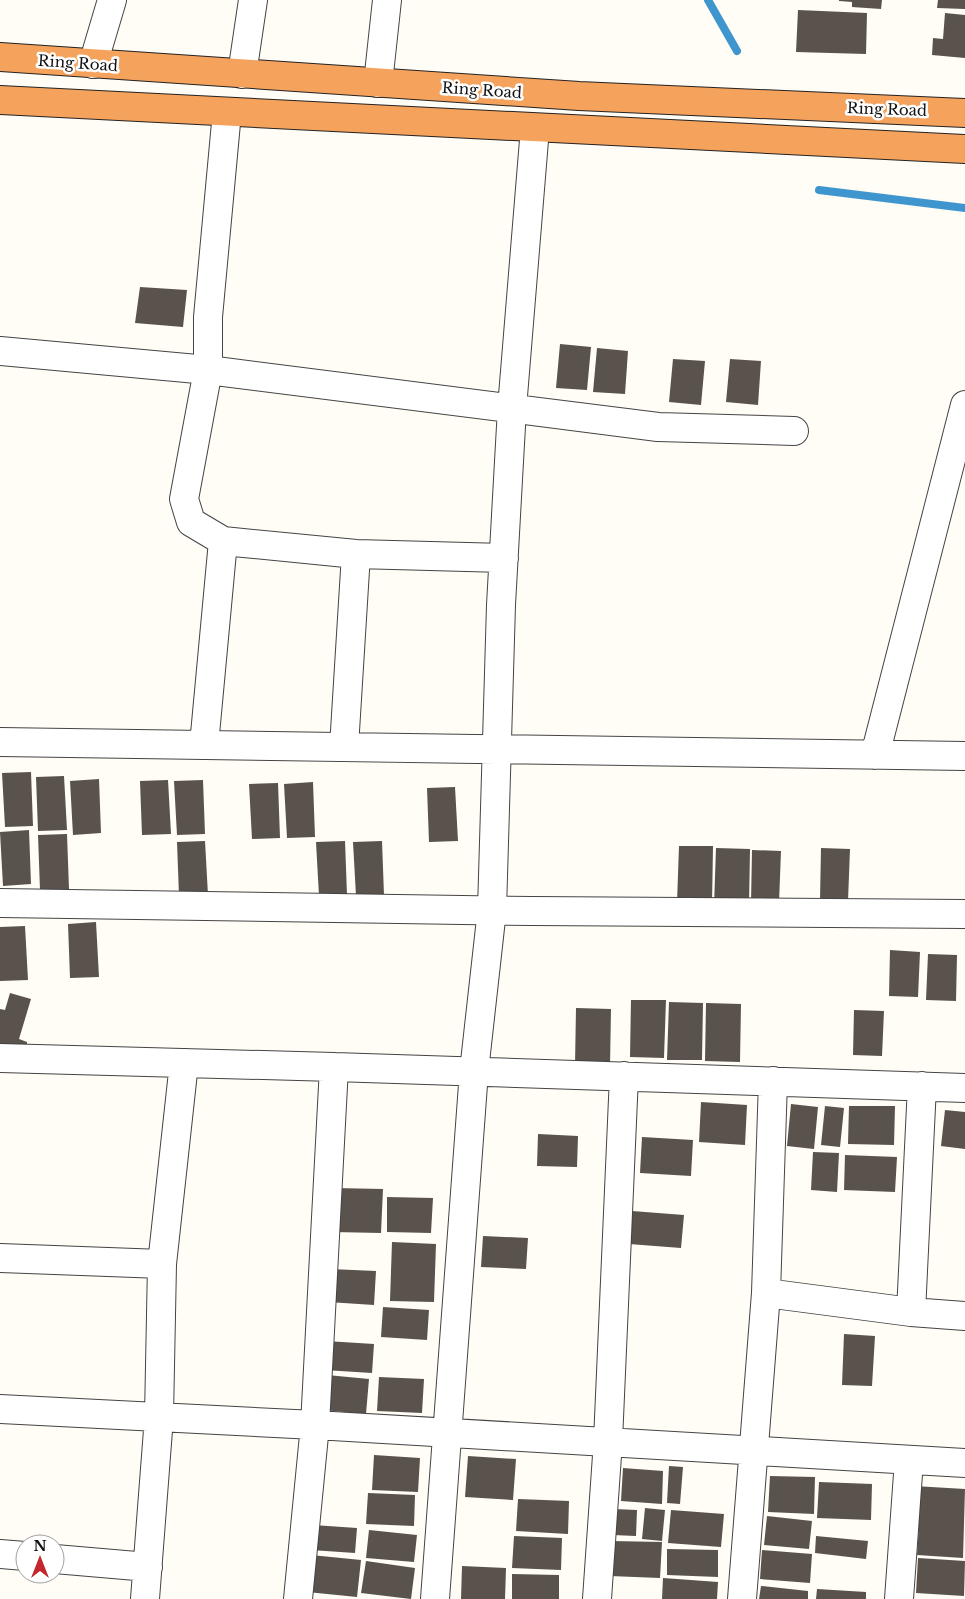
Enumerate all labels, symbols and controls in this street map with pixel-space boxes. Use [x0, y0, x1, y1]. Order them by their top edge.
street label: Ring Road [37, 51, 119, 75]
street label: Ring Road [441, 78, 523, 102]
street label: Ring Road [847, 98, 927, 120]
north arrow [15, 1534, 65, 1584]
text: N [33, 1537, 47, 1555]

